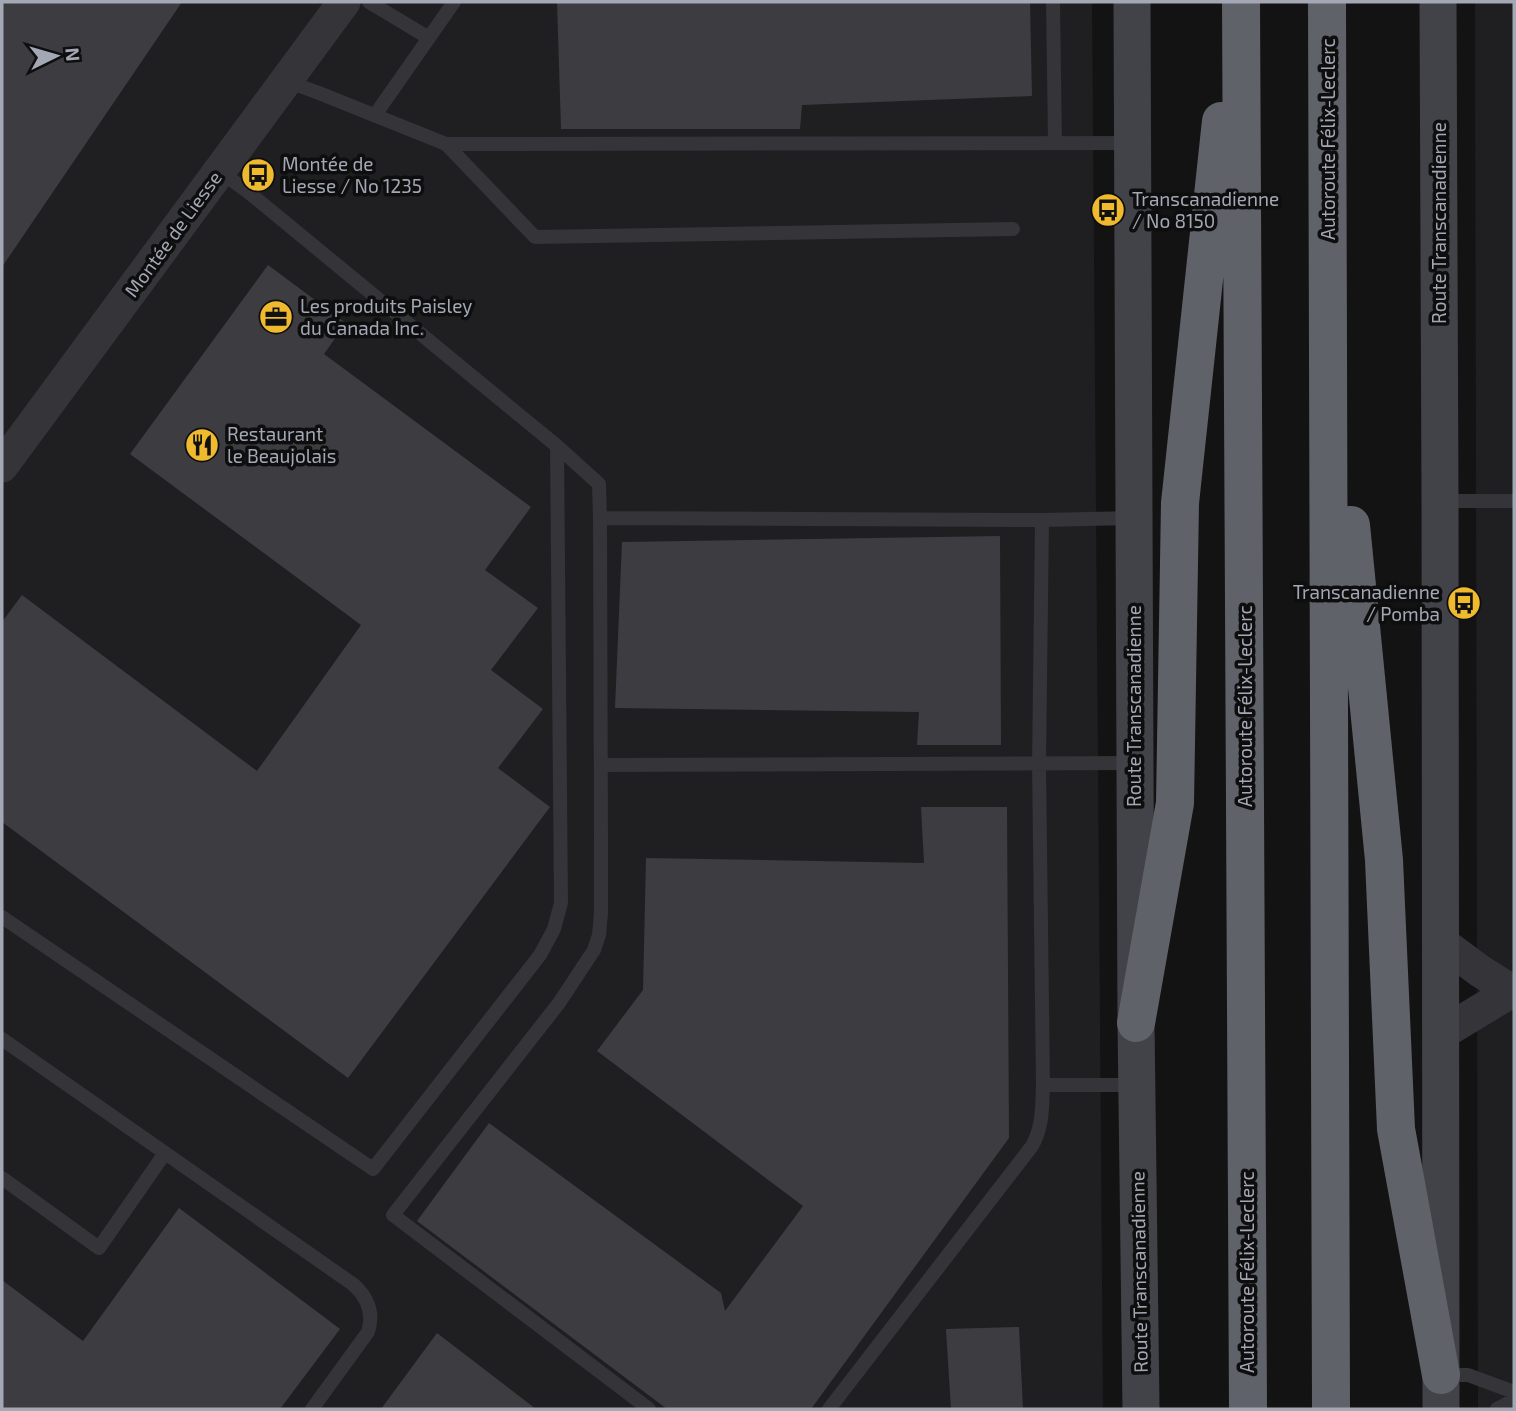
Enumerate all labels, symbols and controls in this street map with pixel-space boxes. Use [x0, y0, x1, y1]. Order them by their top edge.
north arrow [21, 21, 91, 91]
street label: Autoroute Félix-Leclerc [1316, 38, 1339, 240]
text: N [61, 47, 85, 62]
street label: Route Transcanadienne [1427, 122, 1450, 324]
place label: Montée de Liesse / No 1235 [282, 152, 422, 197]
bus stop icon: Montée de Liesse / No 1235 [239, 156, 277, 194]
street label: Montée de Liesse [119, 166, 226, 301]
place label: Transcanadienne / No 8150 [1132, 187, 1279, 232]
bus stop icon: Transcanadienne / No 8150 [1089, 191, 1127, 229]
place label: Les produits Paisley du Canada Inc. [300, 294, 472, 339]
office icon: Les produits Paisley du Canada Inc. [257, 298, 295, 336]
place label: Restaurant le Beaujolais [227, 422, 336, 467]
restaurant icon: Restaurant le Beaujolais [183, 426, 221, 464]
place label: Transcanadienne / Pomba [1293, 580, 1440, 625]
bus stop icon: Transcanadienne / Pomba [1445, 584, 1483, 622]
street label: Route Transcanadienne [1122, 605, 1145, 807]
street label: Autoroute Félix-Leclerc [1233, 605, 1256, 807]
street label: Route Transcanadienne [1125, 1171, 1152, 1373]
street label: Autoroute Félix-Leclerc [1235, 1171, 1258, 1373]

